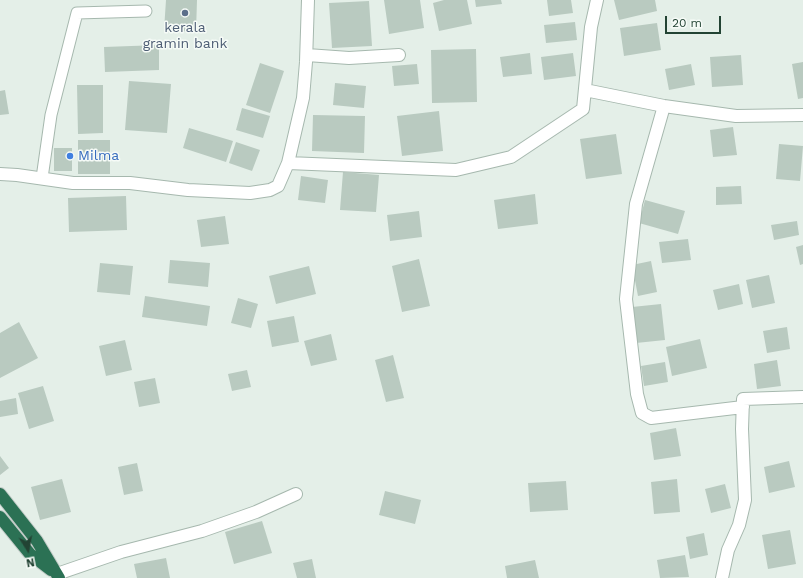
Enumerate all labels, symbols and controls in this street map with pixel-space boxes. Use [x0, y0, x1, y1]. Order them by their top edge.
marker: kerala gramin bank [180, 8, 190, 18]
scale bar [667, 8, 723, 34]
text: 20 m [672, 16, 702, 30]
place label: kerala gramin bank [143, 20, 227, 52]
place label: Milma [78, 148, 119, 164]
marker: Milma [65, 151, 75, 161]
north arrow [8, 530, 48, 570]
text: N [25, 555, 36, 569]

